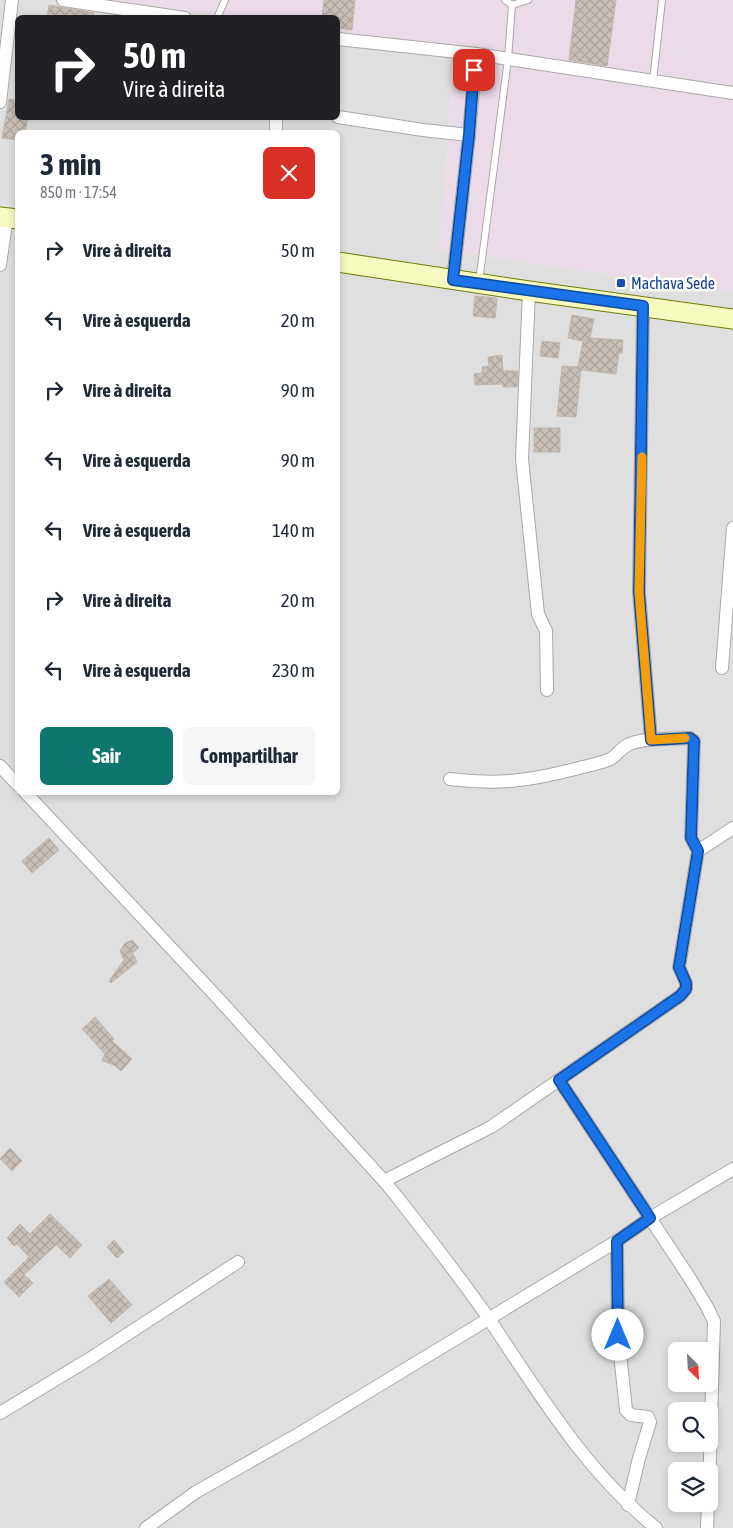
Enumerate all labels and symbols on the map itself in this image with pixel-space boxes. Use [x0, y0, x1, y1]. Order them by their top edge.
pin [453, 49, 495, 91]
place label: Machava Sede [631, 274, 715, 292]
marker: Machava Sede [615, 277, 627, 289]
position arrow [591, 1308, 643, 1360]
north arrow [668, 1342, 718, 1392]

